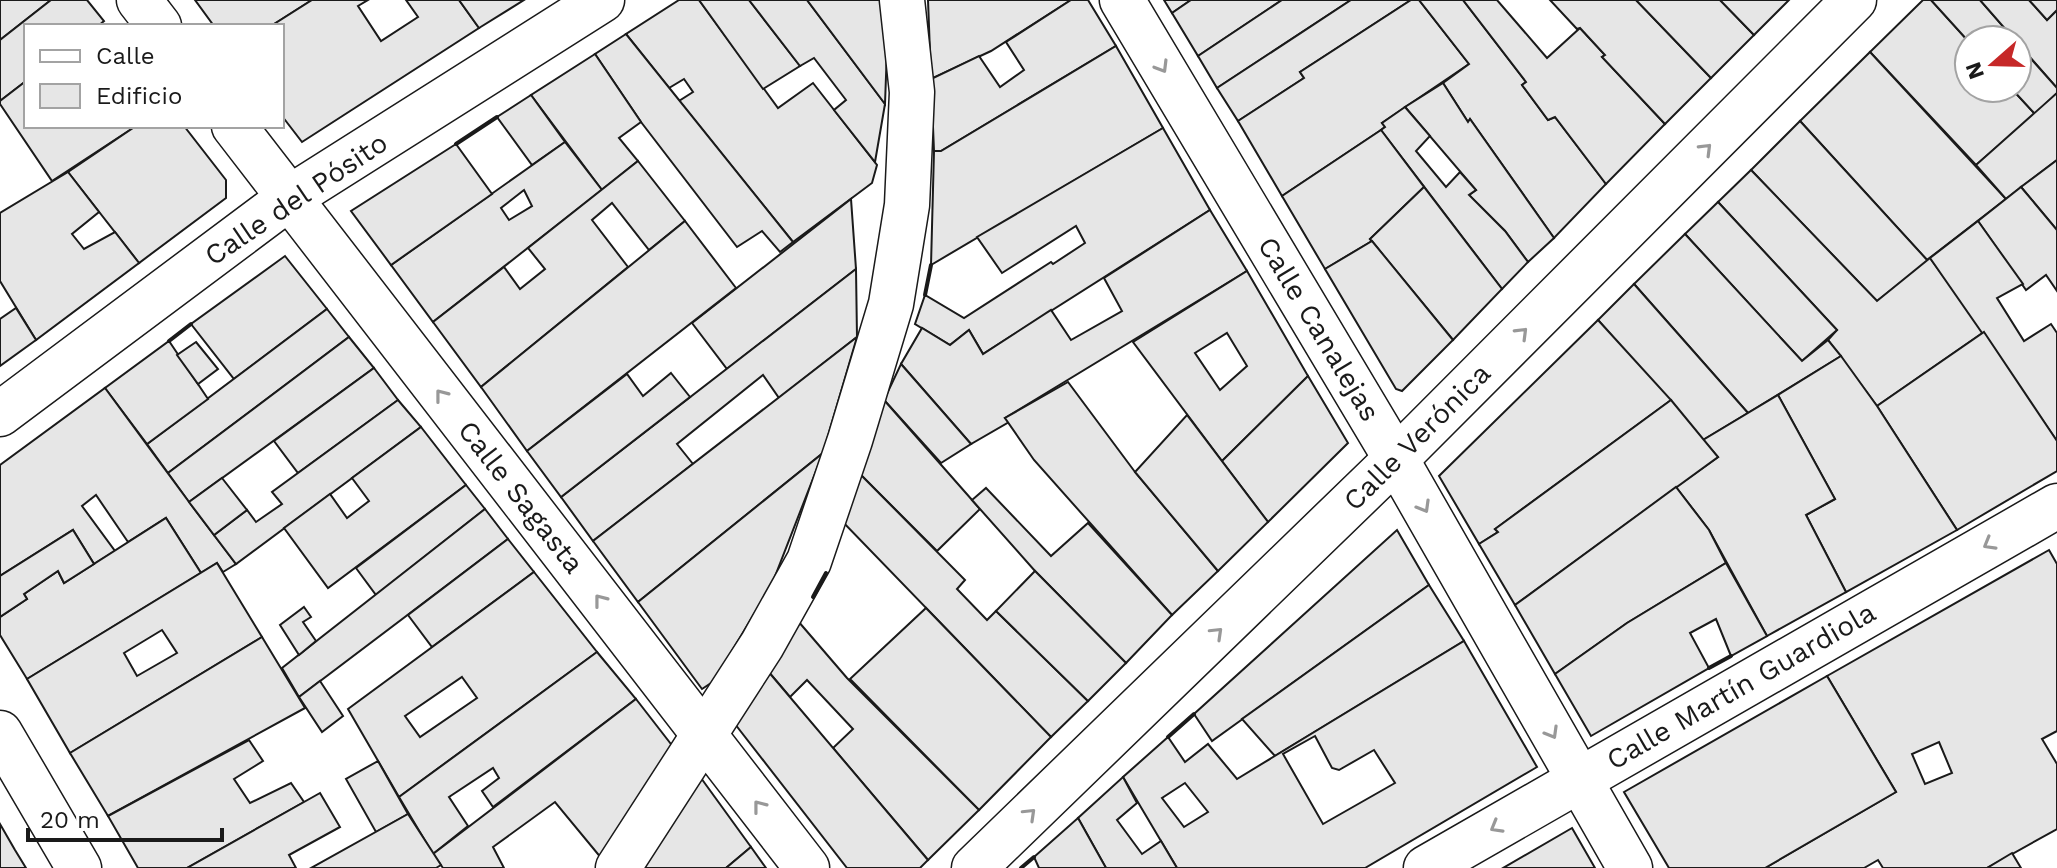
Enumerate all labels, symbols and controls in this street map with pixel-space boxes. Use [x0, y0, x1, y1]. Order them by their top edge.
legend [24, 24, 284, 128]
north arrow [1953, 24, 2033, 104]
text: Calle [96, 42, 155, 70]
one-way arrow [1152, 58, 1168, 73]
text: N [1960, 59, 1989, 83]
text: Edificio [96, 82, 182, 110]
street label: Calle del Pósito [198, 126, 394, 272]
one-way arrow [1697, 144, 1711, 158]
street label: Calle Canalejas [1251, 231, 1387, 427]
one-way arrow [1513, 328, 1527, 342]
street label: Calle Verónica [1337, 357, 1497, 517]
one-way arrow [437, 389, 451, 404]
street label: Calle Sagasta [451, 414, 591, 580]
one-way arrow [1414, 498, 1430, 513]
one-way arrow [1983, 534, 1998, 550]
one-way arrow [596, 594, 610, 609]
street label: Calle Martín Guardiola [1601, 595, 1881, 776]
one-way arrow [1208, 627, 1222, 642]
one-way arrow [1542, 724, 1558, 739]
scale bar [28, 792, 222, 842]
one-way arrow [755, 800, 769, 815]
text: 20 m [40, 806, 100, 834]
one-way arrow [1021, 808, 1035, 823]
one-way arrow [1491, 817, 1505, 833]

